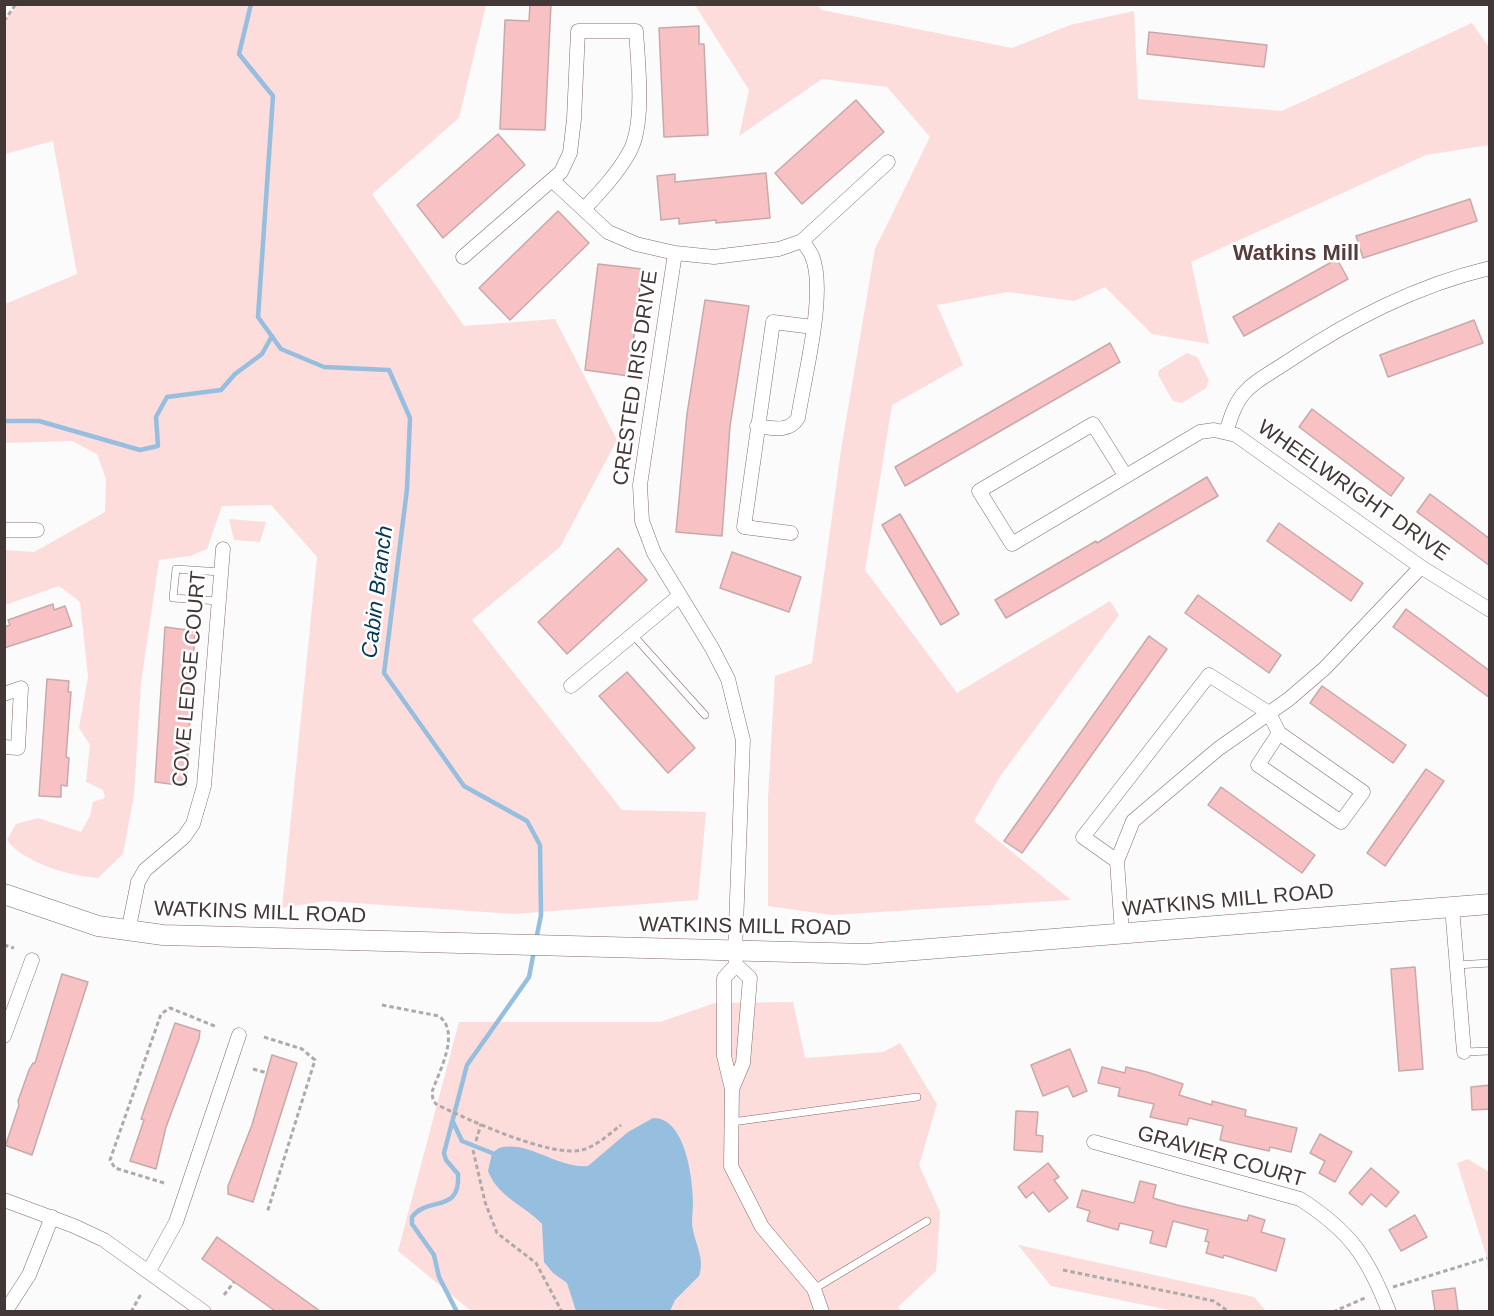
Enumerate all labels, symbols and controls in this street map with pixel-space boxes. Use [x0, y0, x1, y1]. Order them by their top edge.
district label: Watkins Mill [1233, 241, 1359, 267]
street label: CRESTED IRIS DRIVE [608, 269, 664, 487]
street label: WHEELWRIGHT DRIVE [1252, 415, 1454, 567]
water label: Cabin Branch [357, 524, 399, 660]
street label: COVE LEDGE COURT [168, 570, 212, 788]
street label: WATKINS MILL ROAD [1121, 879, 1335, 923]
street label: WATKINS MILL ROAD [153, 897, 367, 929]
street label: WATKINS MILL ROAD [639, 913, 851, 941]
street label: GRAVIER COURT [1134, 1121, 1308, 1193]

